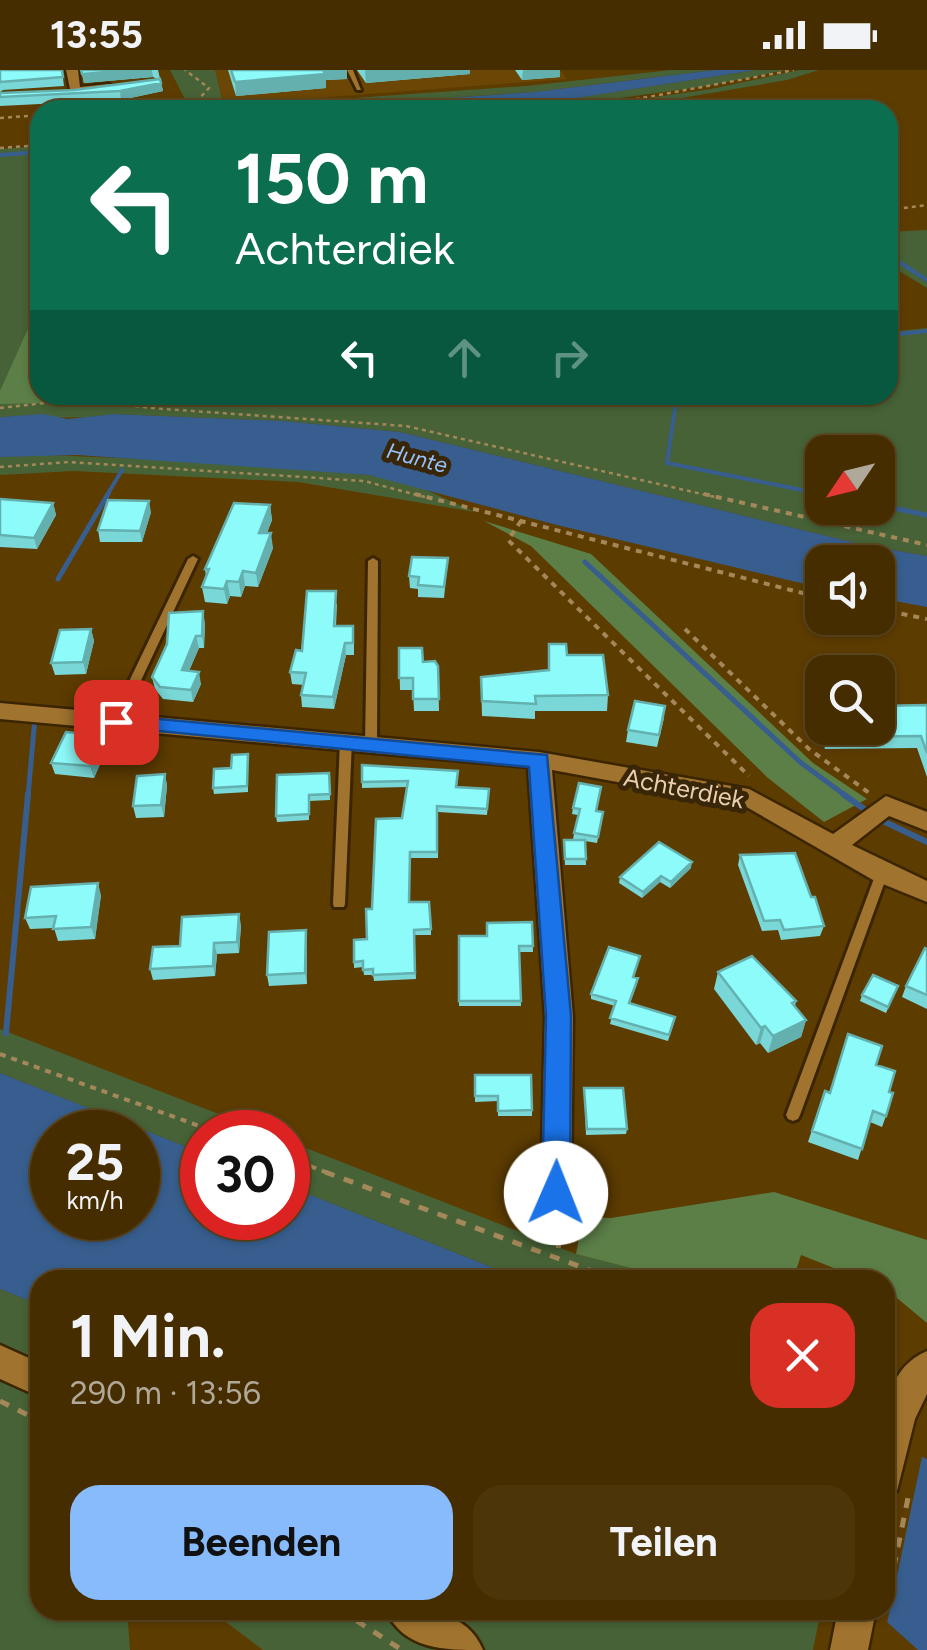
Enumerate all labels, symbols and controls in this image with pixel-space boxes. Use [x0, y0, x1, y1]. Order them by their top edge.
text: 13:55 [50, 12, 143, 58]
text: 150 m [235, 136, 428, 221]
icon: left [70, 140, 200, 270]
text: Achterdiek [235, 221, 455, 275]
icon: left [332, 330, 387, 385]
icon: ahead [437, 330, 492, 385]
icon: right [542, 330, 597, 385]
north arrow [805, 435, 895, 525]
map controls [805, 435, 895, 745]
water label: Hunte [384, 437, 450, 479]
button: sound [805, 545, 895, 635]
button: search [805, 655, 895, 745]
pin [74, 680, 159, 765]
icon: arrive [89, 695, 144, 750]
street label: Achterdiek [621, 762, 748, 815]
speed limit sign: 30 [180, 1110, 310, 1240]
text: 25 [66, 1132, 124, 1193]
position arrow [504, 1141, 608, 1245]
text: km/h [66, 1185, 124, 1215]
text: 1 Min. [70, 1300, 226, 1372]
button: close [750, 1303, 855, 1408]
text: 290 m · 13:56 [70, 1374, 261, 1412]
button: Beenden [70, 1485, 453, 1600]
button: Teilen [473, 1485, 855, 1600]

